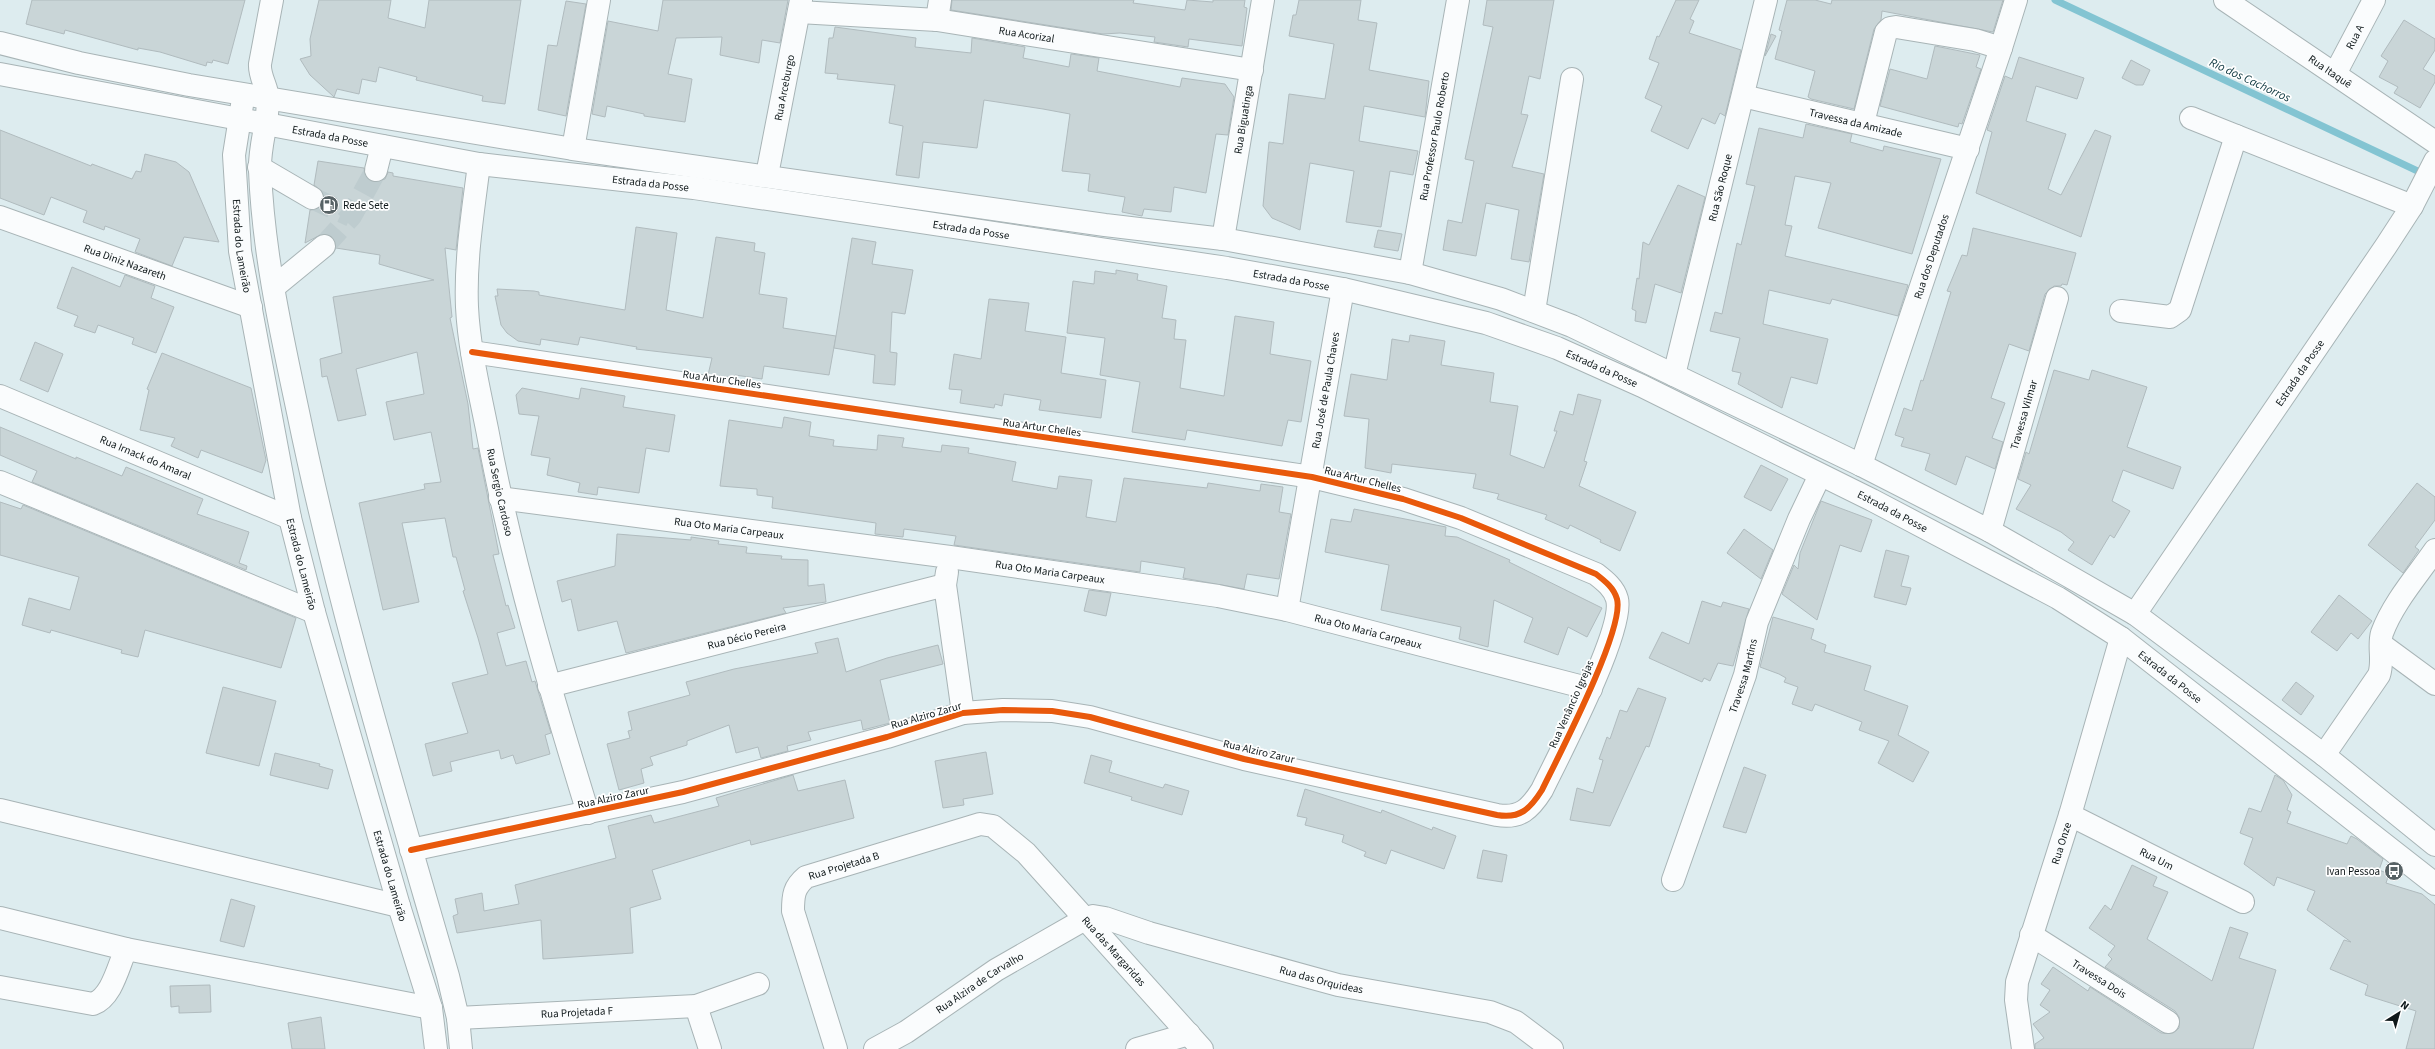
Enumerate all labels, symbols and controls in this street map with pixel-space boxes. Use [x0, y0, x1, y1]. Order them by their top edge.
street label: Rua A [2342, 22, 2368, 52]
street label: Rua Acorizal [998, 23, 1056, 47]
street label: Rua Itaquê [2305, 51, 2355, 92]
street label: Rua Arceburgo [771, 53, 798, 122]
water label: Rio dos Cachorros [2206, 54, 2293, 107]
street label: Rua Professor Paulo Roberto [1416, 70, 1453, 202]
street label: Rua Biguatinga [1230, 84, 1257, 155]
street label: Travessa da Amizade [1808, 105, 1904, 141]
street label: Estrada da Posse [291, 122, 370, 151]
street label: Rua São Roque [1705, 152, 1736, 223]
street label: Estrada da Posse [611, 172, 690, 195]
fuel station icon: Rede Sete [318, 194, 340, 216]
place label: Rede Sete [343, 198, 389, 213]
street label: Estrada do Lameirão [229, 199, 255, 294]
street label: Rua dos Deputados [1910, 212, 1953, 301]
street label: Estrada da Posse [932, 217, 1011, 243]
street label: Rua Diniz Nazareth [82, 241, 168, 284]
street label: Estrada da Posse [1252, 266, 1331, 294]
street label: Rua José de Paula Chaves [1308, 331, 1343, 450]
street label: Estrada da Posse [2272, 336, 2328, 409]
street label: Estrada da Posse [1563, 346, 1641, 391]
street label: Rua Artur Chelles [682, 367, 762, 392]
street label: Travessa Vilmar [2007, 378, 2041, 451]
street label: Rua Artur Chelles [1002, 415, 1082, 440]
street label: Rua Irnack do Amaral [97, 432, 194, 484]
street label: Rua Sergio Cardoso [483, 447, 517, 538]
street label: Rua Artur Chelles [1323, 463, 1403, 496]
street label: Estrada da Posse [1855, 487, 1931, 536]
street label: Rua Oto Maria Carpeaux [673, 514, 785, 543]
street label: Estrada do Lameirão [282, 517, 320, 612]
street label: Rua Oto Maria Carpeaux [994, 557, 1106, 587]
street label: Rua Oto Maria Carpeaux [1313, 610, 1424, 653]
street label: Rua Décio Pereira [706, 619, 788, 653]
street label: Travessa Martins [1725, 637, 1761, 715]
street label: Estrada da Posse [2135, 647, 2205, 707]
street label: Rua Venâncio Igrejas [1545, 657, 1598, 751]
street label: Rua Alziro Zarur [889, 698, 963, 733]
street label: Rua Alziro Zarur [1222, 736, 1296, 767]
street label: Rua Alziro Zarur [576, 783, 651, 812]
street label: Rua Onze [2048, 820, 2075, 866]
street label: Estrada do Lameirão [369, 828, 410, 923]
street label: Rua Um [2137, 844, 2176, 874]
street label: Rua Projetada B [807, 848, 882, 884]
bus stop icon: Ivan Pessoa [2383, 860, 2405, 882]
place label: Ivan Pessoa [2326, 864, 2380, 879]
street label: Rua das Margaridas [1078, 913, 1149, 990]
street label: Rua Alzira de Carvalho [933, 949, 1027, 1017]
street label: Travessa Dois [2069, 956, 2130, 1002]
street label: Rua das Orquideas [1278, 962, 1365, 997]
north arrow [2379, 993, 2419, 1033]
text: N [2397, 997, 2412, 1014]
street label: Rua Projetada F [540, 1003, 614, 1022]

